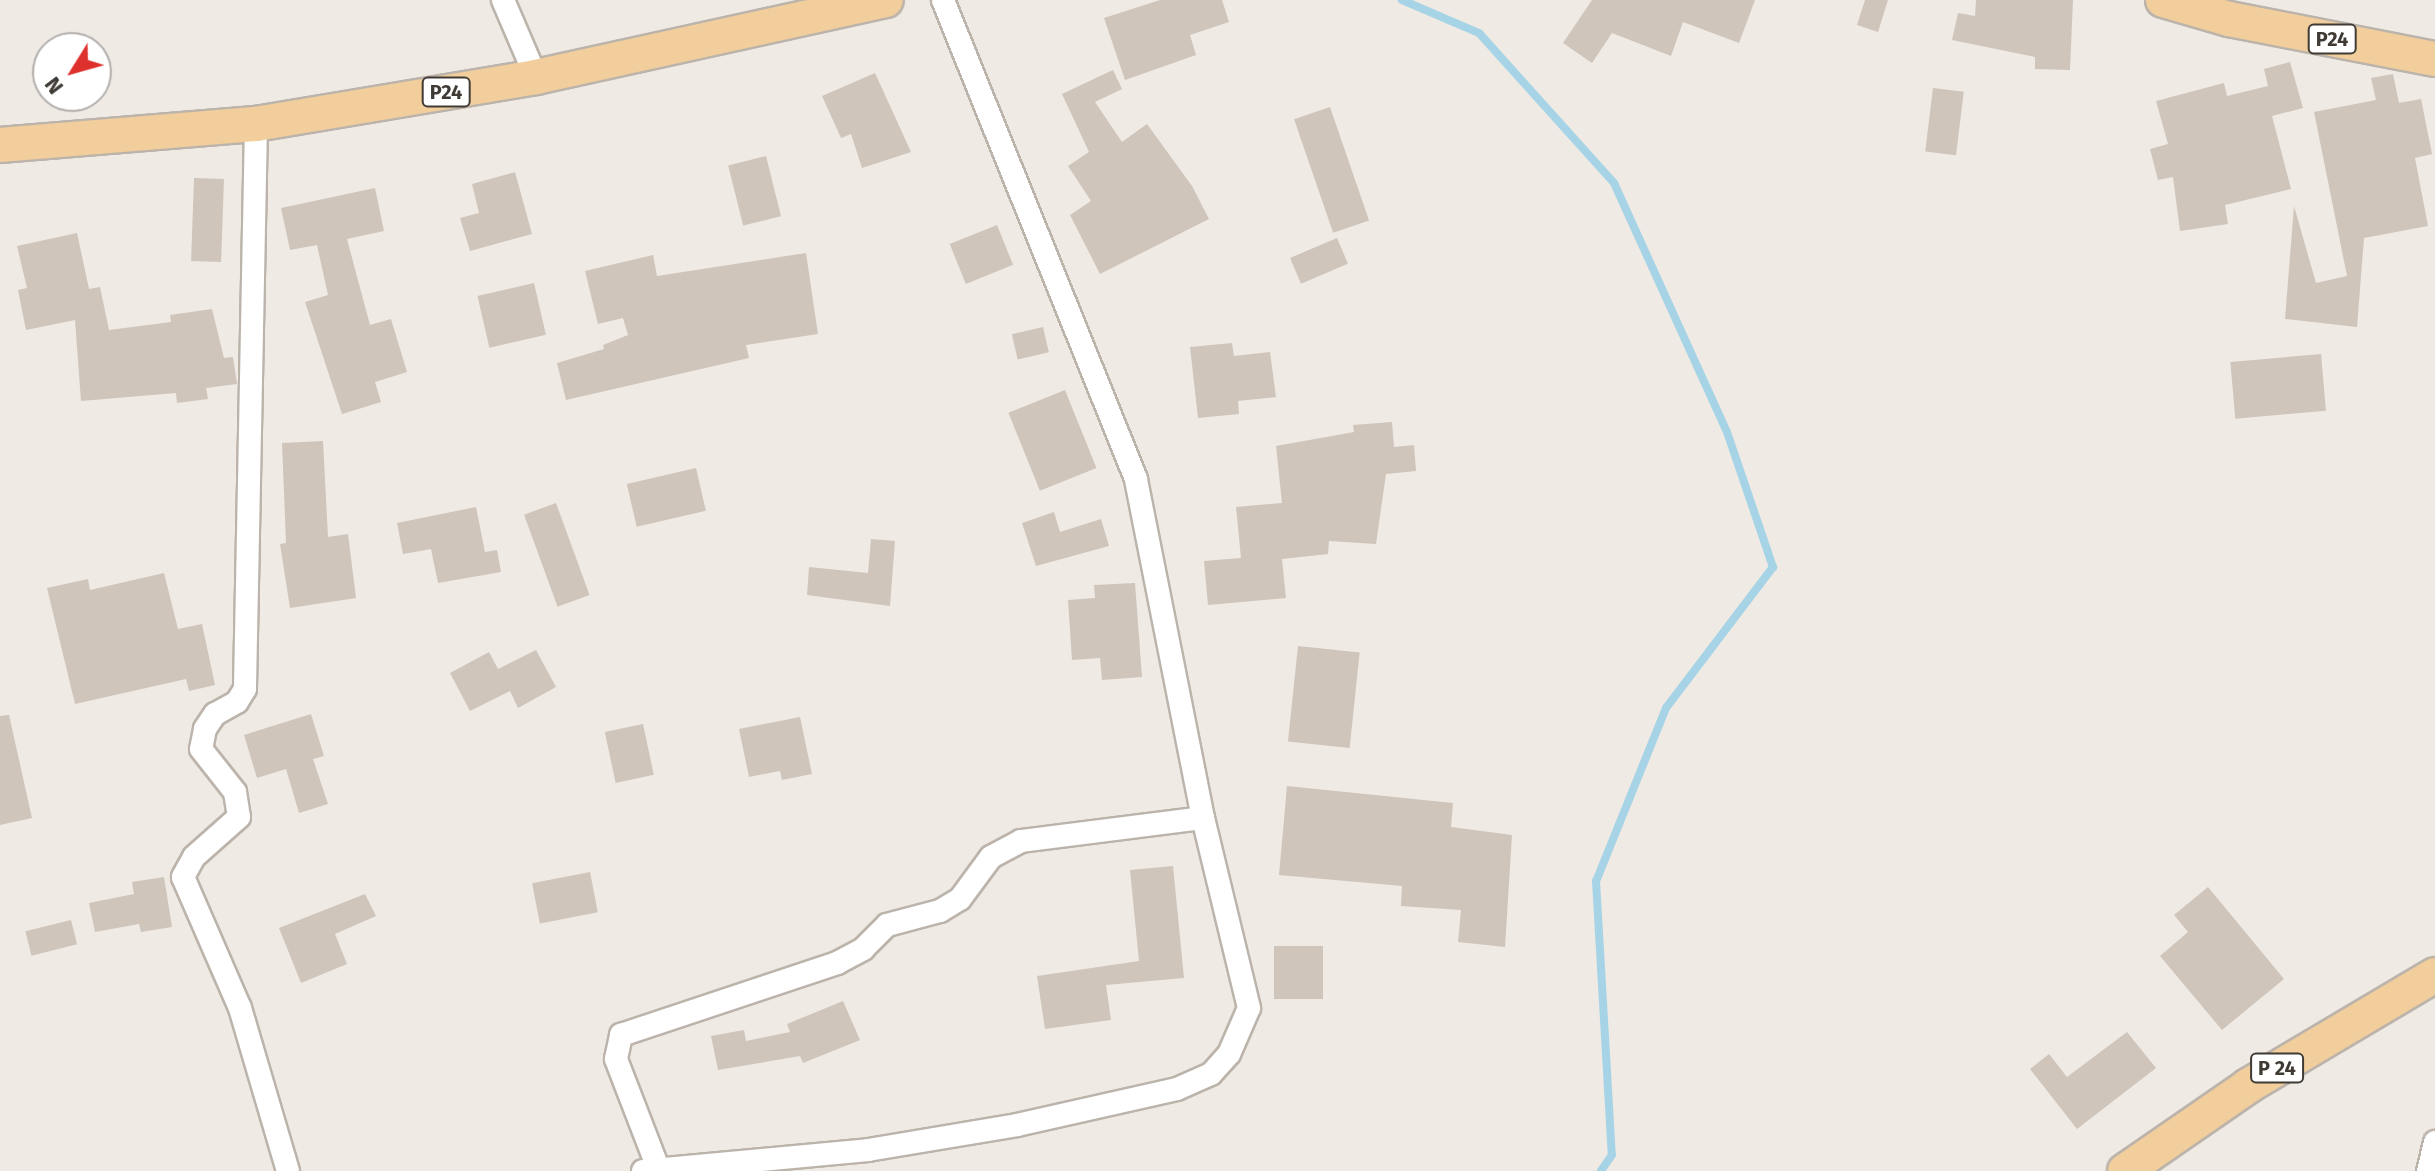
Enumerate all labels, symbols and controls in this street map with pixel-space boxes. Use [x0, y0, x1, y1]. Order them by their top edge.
road number: P24 [2306, 23, 2358, 55]
north arrow [32, 32, 112, 112]
text: N [39, 72, 69, 99]
road number: P24 [420, 76, 472, 108]
road number: P 24 [2249, 1052, 2305, 1084]

